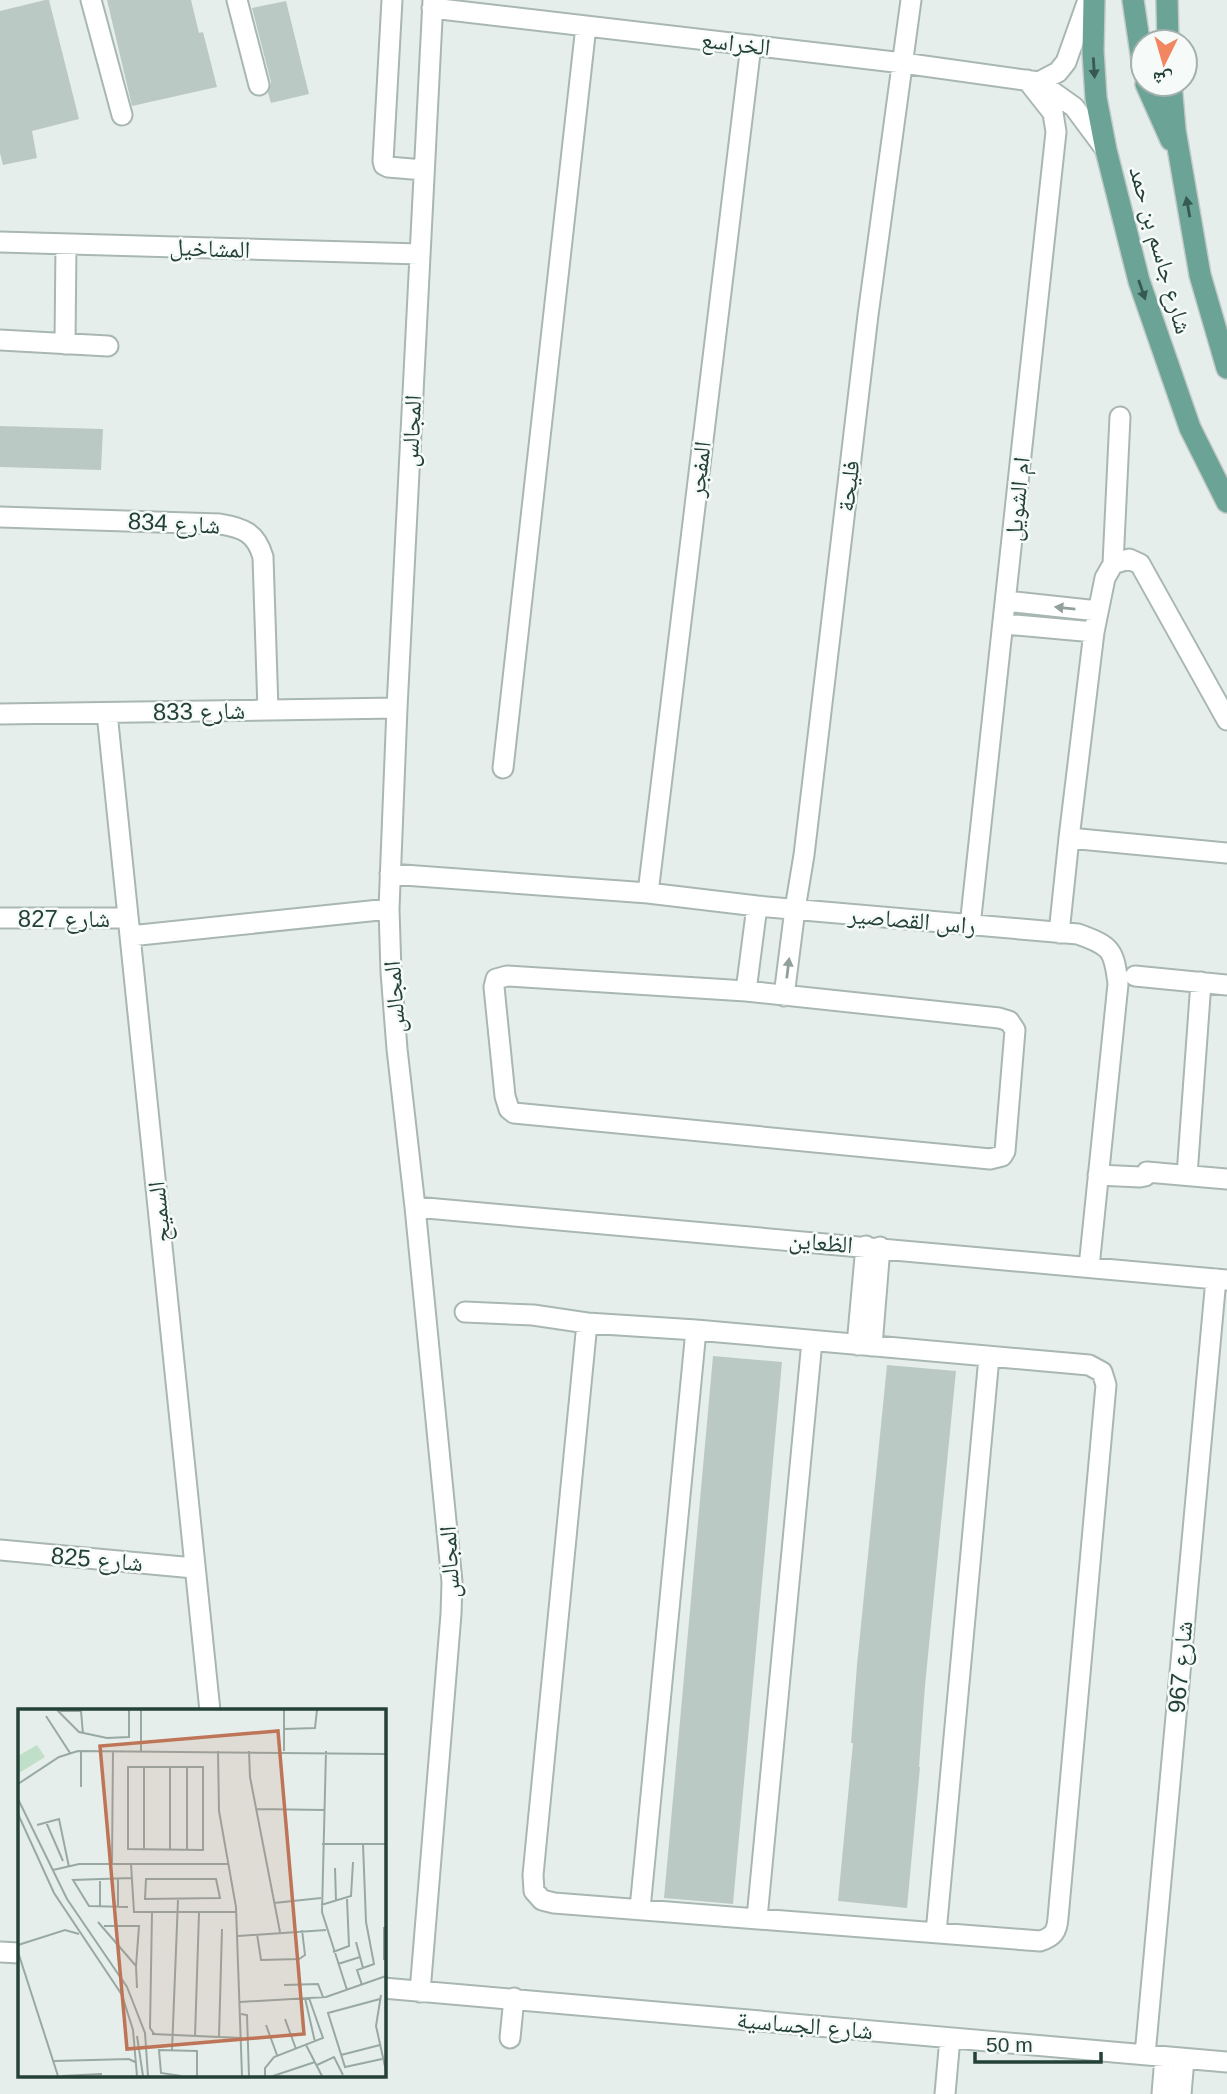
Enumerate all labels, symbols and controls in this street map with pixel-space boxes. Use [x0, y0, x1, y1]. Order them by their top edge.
street label: الخراسع [700, 25, 772, 63]
north arrow [1129, 28, 1199, 98]
one-way arrow [1089, 57, 1100, 79]
text: ش [1152, 67, 1174, 91]
street label: شارع جاسم بن حمد [1121, 163, 1198, 338]
one-way arrow [1182, 196, 1193, 218]
street label: المشاخيل [169, 233, 251, 264]
one-way arrow [1137, 280, 1148, 301]
street label: المجالس [396, 394, 427, 468]
street label: المفجر [682, 440, 716, 499]
street label: ام الشويل [999, 456, 1038, 543]
street label: فليحة [831, 459, 865, 513]
street label: شارع 834 [127, 507, 221, 541]
one-way arrow [1054, 602, 1076, 613]
street label: شارع 833 [153, 697, 245, 727]
street label: راس القصاصير [846, 901, 977, 940]
street label: شارع 827 [18, 905, 110, 934]
one-way arrow [782, 957, 793, 979]
street label: المجالس [378, 960, 411, 1034]
street label: السميح [142, 1180, 178, 1244]
street label: الظعاين [788, 1226, 854, 1259]
street label: المجالس [434, 1525, 465, 1599]
street label: شارع 825 [50, 1542, 144, 1578]
street label: شارع 967 [1163, 1620, 1199, 1714]
inset map [18, 1709, 385, 2076]
street label: شارع الجساسية [736, 2006, 874, 2046]
scale bar [975, 2021, 1101, 2064]
text: 50 m [986, 2033, 1033, 2056]

